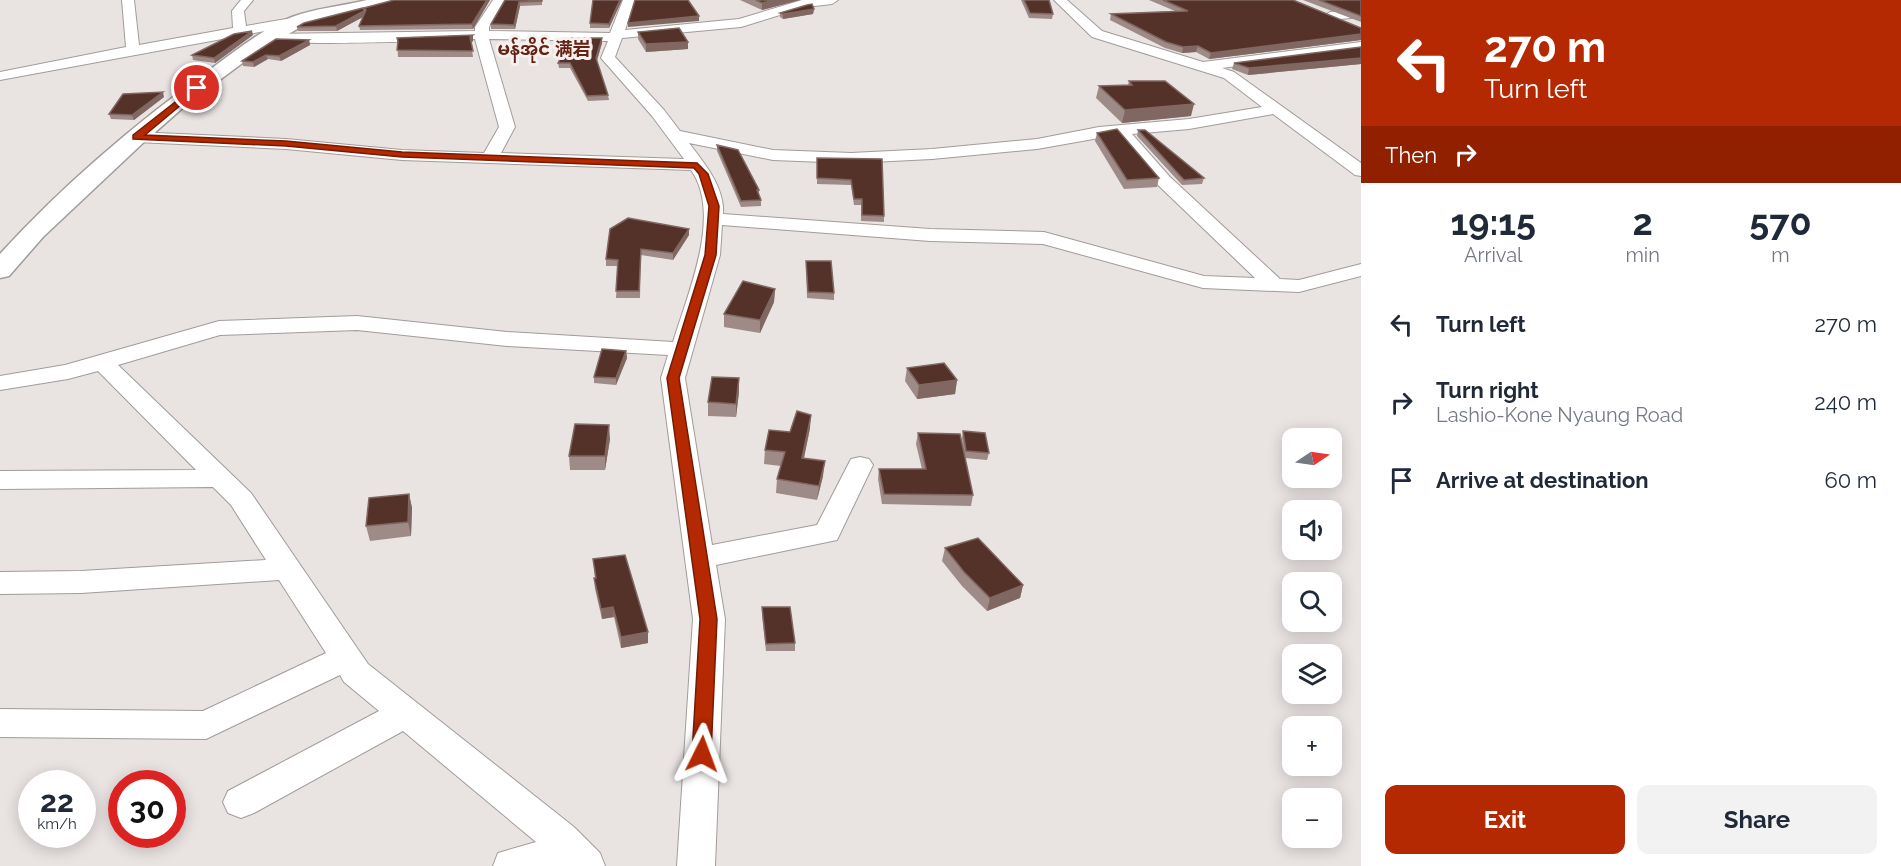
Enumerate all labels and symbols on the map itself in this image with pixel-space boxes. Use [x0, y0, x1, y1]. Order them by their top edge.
district label: မန်အိုင် 满岩 [497, 37, 591, 63]
pin [171, 62, 222, 113]
north arrow [1282, 428, 1342, 488]
position arrow [670, 722, 734, 786]
speed limit sign: 30 [108, 770, 186, 848]

